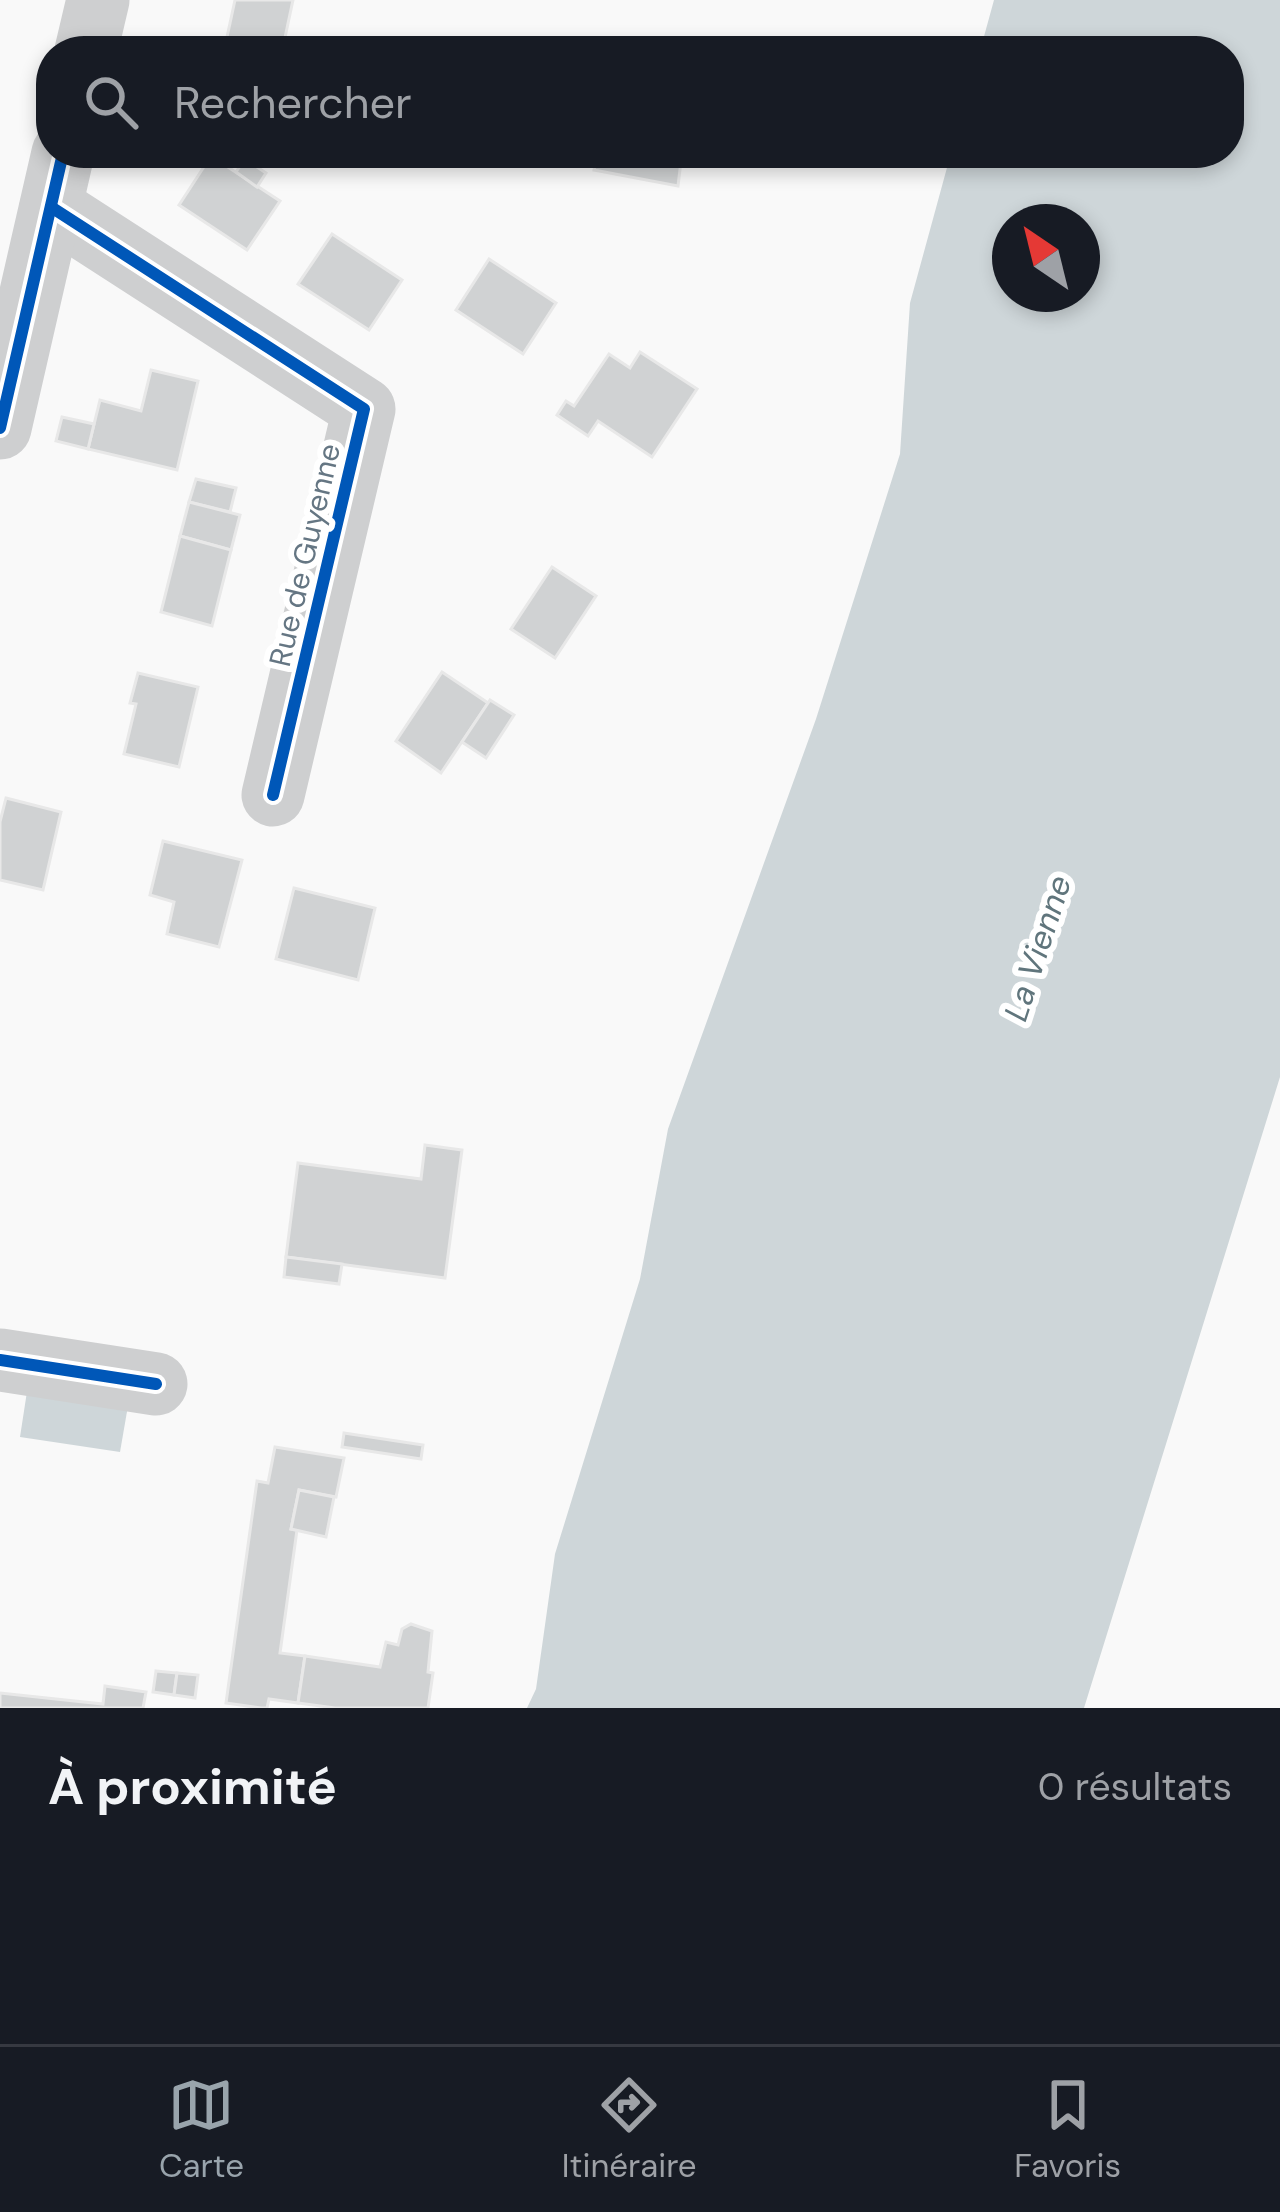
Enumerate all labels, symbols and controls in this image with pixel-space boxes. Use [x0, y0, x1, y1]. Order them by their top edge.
search box [36, 36, 1244, 168]
icon: search [78, 69, 144, 135]
text: Rechercher [174, 73, 412, 132]
north arrow [992, 204, 1100, 312]
street label: Rue de Guyenne [260, 440, 349, 670]
water label: La Vienne [994, 870, 1081, 1026]
text: À proximité [48, 1753, 337, 1820]
text: 0 résultats [1038, 1761, 1232, 1812]
tab: Carte [159, 2072, 244, 2187]
tab: Itinéraire [562, 2072, 697, 2187]
tab: Favoris [1014, 2072, 1121, 2187]

